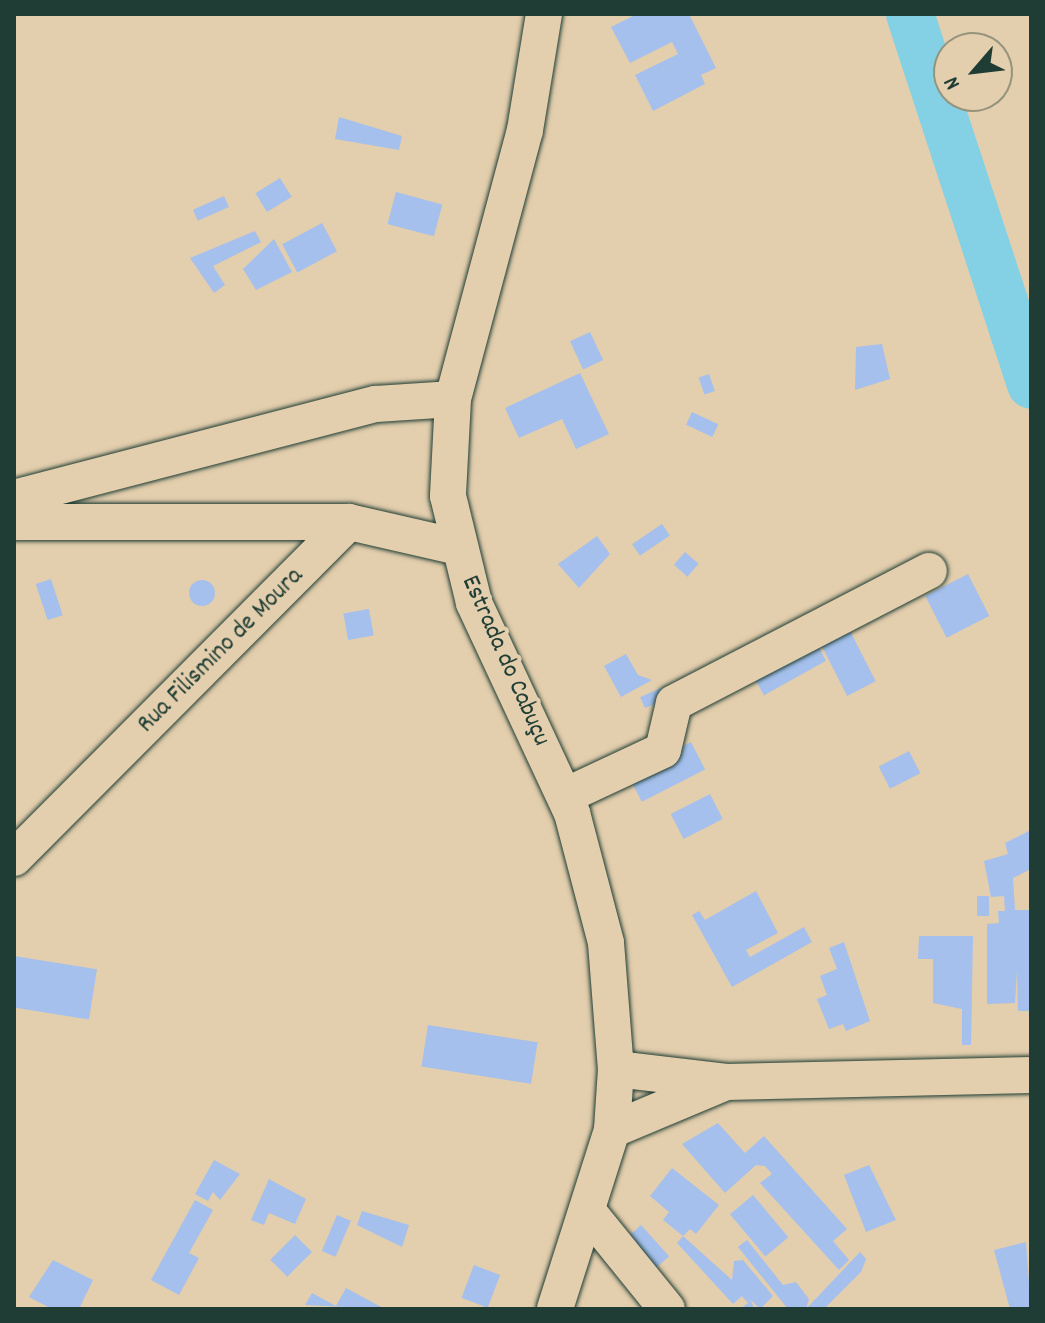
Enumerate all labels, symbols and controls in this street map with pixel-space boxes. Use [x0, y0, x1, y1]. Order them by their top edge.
north arrow [933, 32, 1013, 112]
text: N [937, 70, 969, 95]
street label: Rua Filismino de Moura [132, 562, 310, 740]
street label: Estrada do Cabuçu [453, 571, 557, 751]

